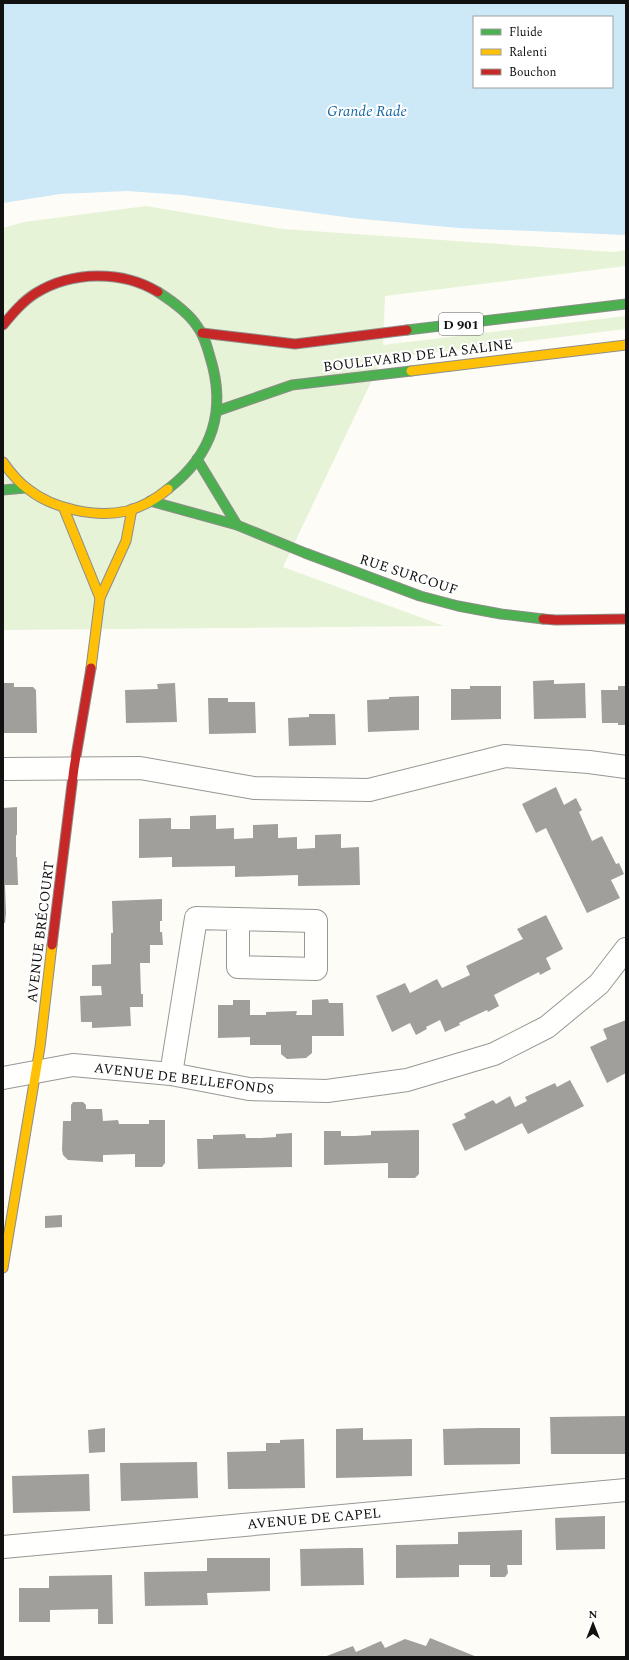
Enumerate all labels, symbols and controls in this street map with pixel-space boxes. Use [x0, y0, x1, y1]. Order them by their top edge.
legend [473, 16, 613, 88]
text: Fluide [509, 23, 543, 42]
text: Ralenti [509, 43, 547, 62]
text: Bouchon [509, 63, 556, 82]
water label: Grande Rade [327, 100, 407, 123]
road number: D 901 [439, 313, 483, 335]
street label: BOULEVARD DE LA SALINE [322, 333, 514, 378]
street label: RUE SURCOUF [357, 549, 461, 600]
street label: AVENUE BRÉCOURT [21, 860, 60, 1004]
street label: AVENUE DE BELLEFONDS [93, 1057, 275, 1100]
street label: AVENUE DE CAPEL [246, 1502, 382, 1535]
north arrow [573, 1604, 613, 1644]
text: N [589, 1606, 598, 1623]

